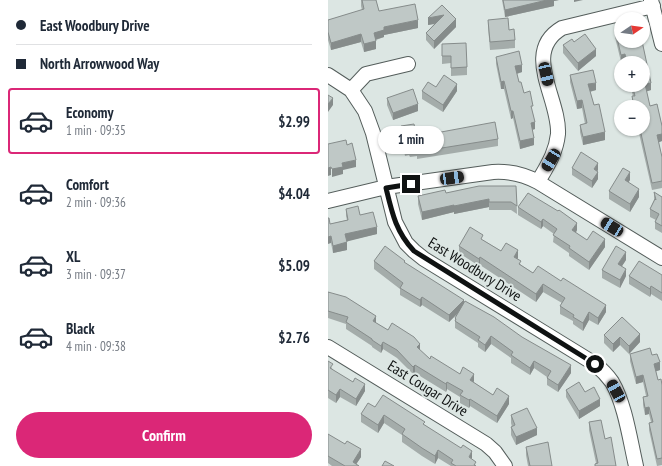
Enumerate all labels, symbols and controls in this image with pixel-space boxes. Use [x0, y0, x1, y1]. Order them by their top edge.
north arrow [614, 12, 650, 48]
map controls [614, 12, 650, 136]
text: East Woodbury Drive [40, 16, 150, 35]
text: North Arrowwood Way [40, 54, 159, 73]
button: + [614, 56, 650, 92]
car [537, 61, 555, 87]
button: − [614, 100, 650, 136]
icon: car [18, 103, 54, 139]
text: Economy [66, 103, 114, 122]
text: $2.99 [278, 112, 310, 131]
text: 1 min · 09:35 [66, 122, 126, 139]
callout: 1 min [378, 126, 444, 154]
text: 1 min [398, 131, 424, 148]
car [540, 147, 562, 173]
car [439, 170, 465, 186]
icon: car [18, 175, 54, 211]
text: Comfort [66, 175, 109, 194]
route end [402, 175, 420, 193]
text: $4.04 [278, 184, 310, 203]
text: 2 min · 09:36 [66, 194, 126, 211]
car [599, 216, 625, 238]
street label: East Woodbury Drive [425, 233, 525, 305]
icon: car [18, 247, 54, 283]
text: XL [66, 247, 80, 266]
text: $5.09 [278, 256, 310, 275]
text: 3 min · 09:37 [66, 266, 126, 283]
icon: car [18, 319, 54, 355]
text: Black [66, 319, 95, 338]
text: $2.76 [278, 328, 310, 347]
text: 4 min · 09:38 [66, 338, 126, 355]
route start [586, 355, 604, 373]
street label: East Cougar Drive [384, 356, 472, 420]
car [605, 378, 627, 404]
button: Confirm [16, 412, 312, 458]

